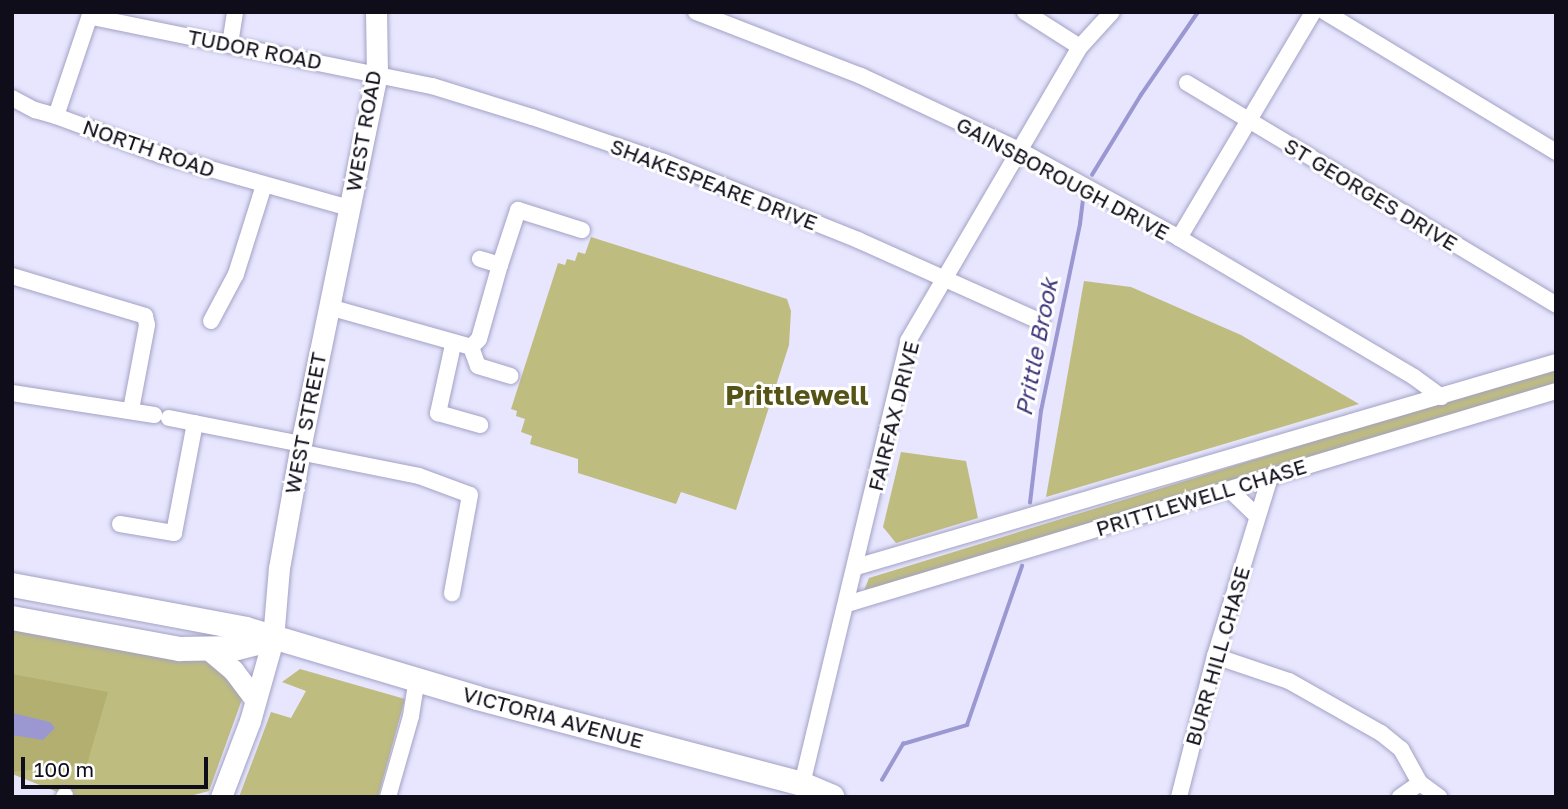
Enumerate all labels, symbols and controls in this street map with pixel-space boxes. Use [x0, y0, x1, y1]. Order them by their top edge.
street label: TUDOR ROAD [186, 24, 324, 74]
street label: WEST ROAD [340, 68, 386, 194]
street label: GAINSBOROUGH DRIVE [952, 111, 1174, 245]
street label: NORTH ROAD [80, 114, 218, 182]
street label: ST GEORGES DRIVE [1280, 132, 1462, 256]
street label: SHAKESPEARE DRIVE [607, 133, 821, 235]
water label: Prittle Brook [1009, 276, 1063, 418]
street label: FAIRFAX DRIVE [862, 338, 924, 494]
street label: WEST STREET [279, 350, 331, 496]
district label: Prittlewell [725, 378, 869, 412]
street label: PRITTLEWELL CHASE [1093, 453, 1309, 541]
street label: BURR HILL CHASE [1179, 563, 1255, 749]
street label: VICTORIA AVENUE [460, 681, 646, 753]
scale bar [24, 742, 212, 786]
text: 100 m [34, 756, 94, 782]

